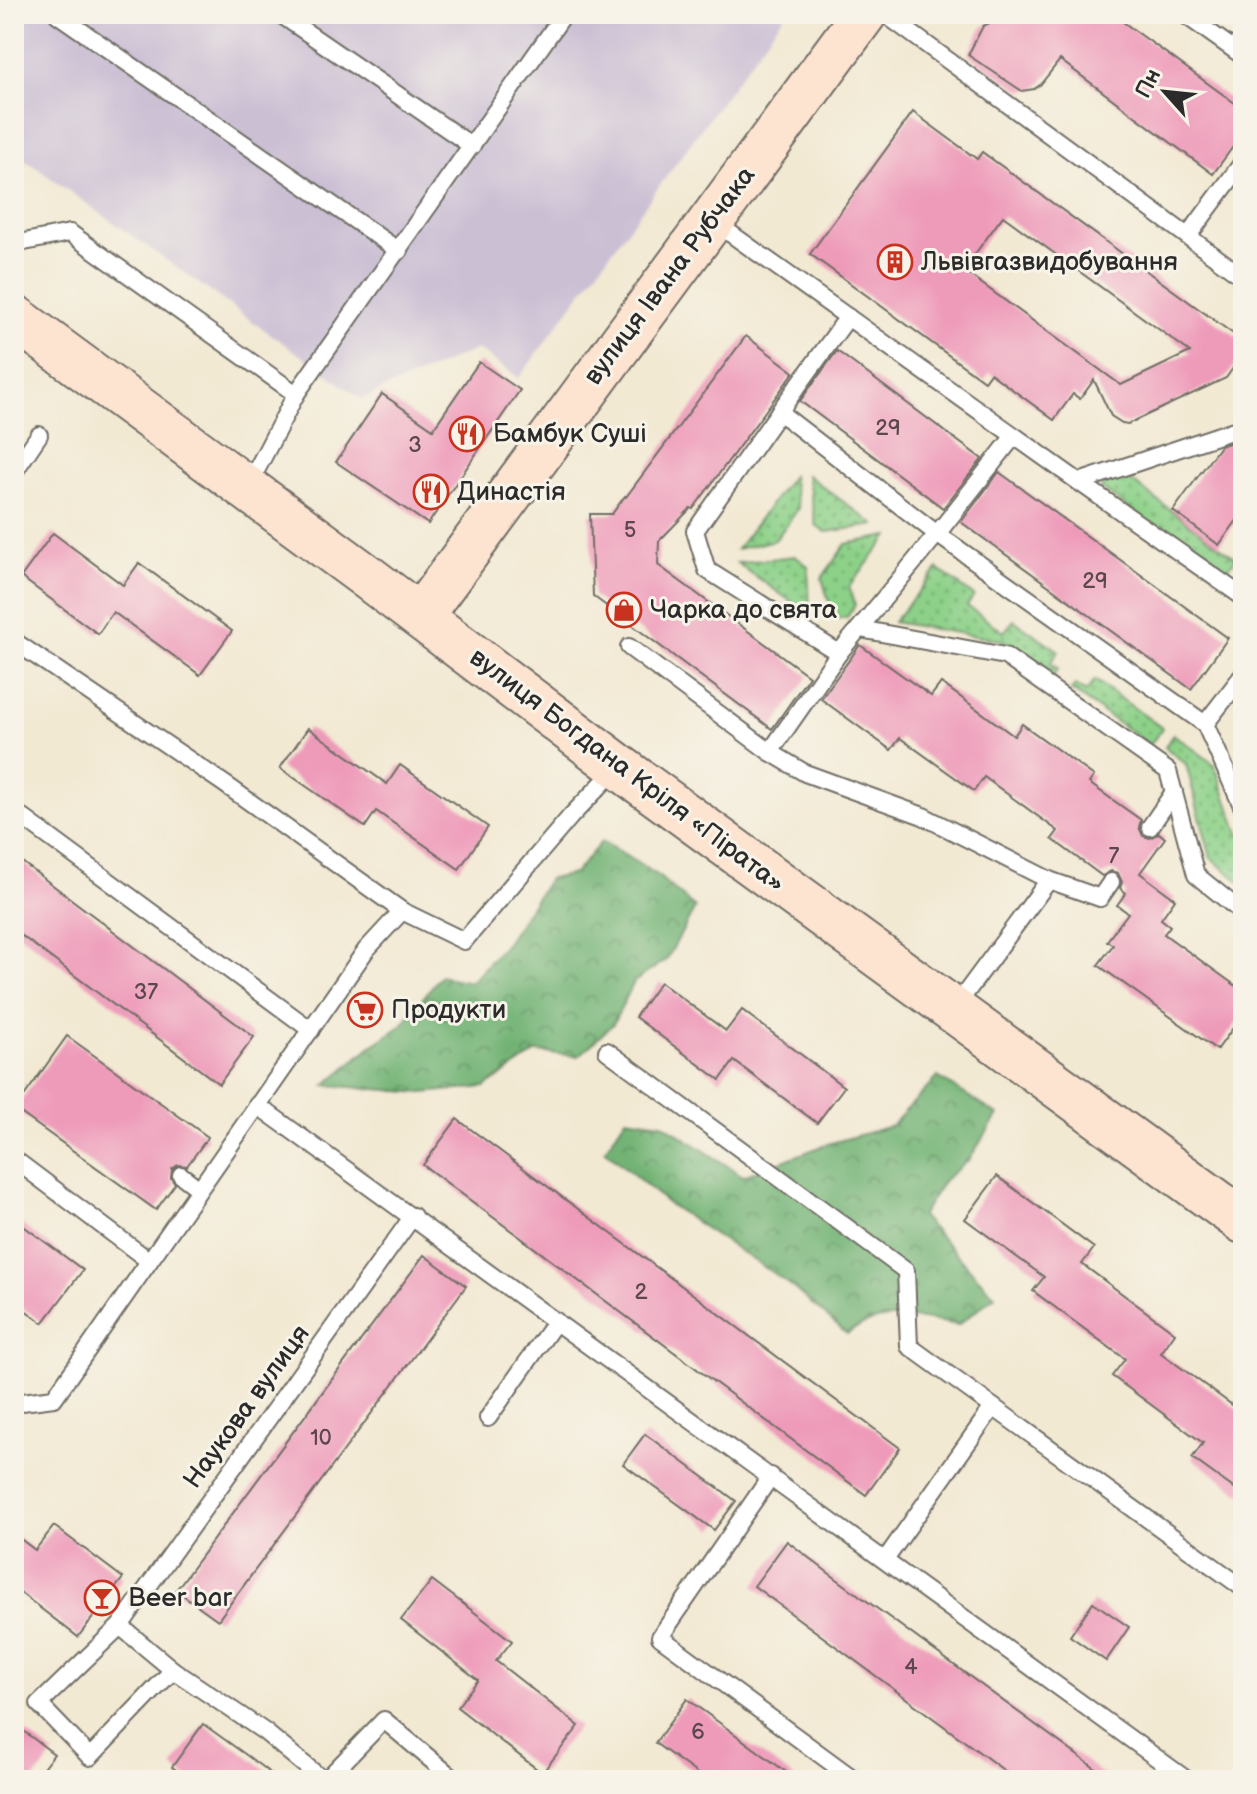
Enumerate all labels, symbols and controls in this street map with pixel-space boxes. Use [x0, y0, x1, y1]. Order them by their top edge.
north arrow [1125, 52, 1205, 132]
text: Пн [1130, 64, 1167, 103]
street label: вулиця Івана Рубчака [578, 161, 762, 391]
building icon: Львівгазвидобування [876, 243, 914, 281]
place label: Львівгазвидобування [920, 247, 1178, 278]
restaurant icon: Бамбук Суші [448, 415, 486, 453]
house number: 29 [875, 415, 901, 442]
place label: Бамбук Суші [493, 419, 647, 450]
house number: 3 [408, 432, 422, 459]
restaurant icon: Династія [412, 473, 450, 511]
place label: Династія [457, 477, 566, 508]
house number: 5 [624, 517, 636, 544]
house number: 29 [1082, 568, 1108, 595]
shop icon: Чарка до свята [605, 591, 643, 629]
place label: Чарка до свята [650, 595, 837, 626]
street label: вулиця Богдана Кріля «Пірата» [463, 642, 791, 900]
house number: 7 [1109, 843, 1120, 870]
house number: 37 [134, 979, 158, 1006]
supermarket icon: Продукти [346, 991, 384, 1029]
place label: Продукти [391, 995, 506, 1026]
house number: 2 [635, 1279, 648, 1306]
street label: Наукова вулиця [177, 1319, 317, 1495]
house number: 10 [310, 1425, 332, 1452]
bar icon: Beer bar [83, 1579, 121, 1617]
place label: Beer bar [128, 1583, 232, 1614]
house number: 4 [904, 1654, 918, 1681]
house number: 6 [691, 1719, 705, 1746]

